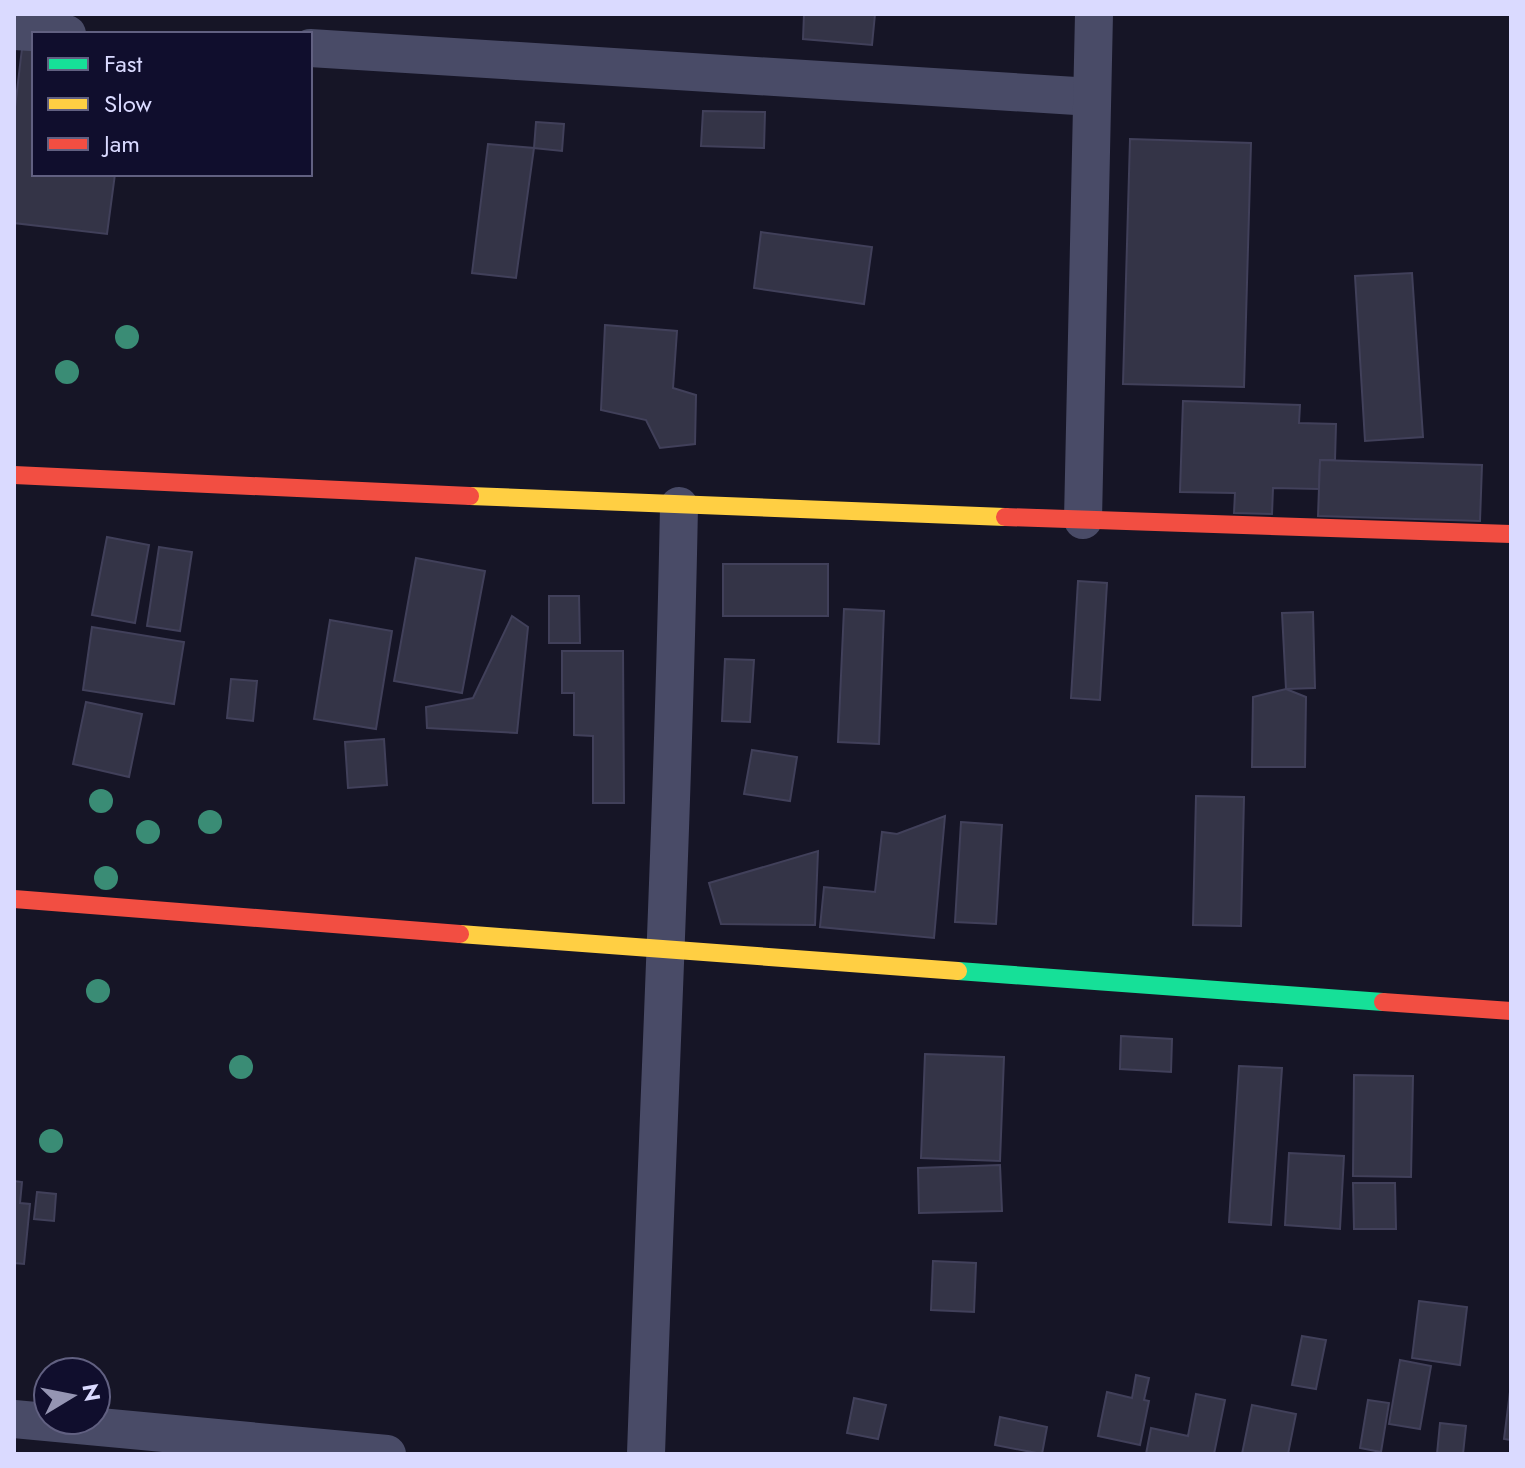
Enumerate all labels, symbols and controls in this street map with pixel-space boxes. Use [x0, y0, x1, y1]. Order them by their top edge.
legend [32, 32, 312, 176]
text: Fast [104, 46, 142, 81]
text: Slow [104, 86, 152, 121]
text: Jam [101, 126, 140, 161]
north arrow [32, 1356, 112, 1436]
text: N [74, 1381, 109, 1404]

